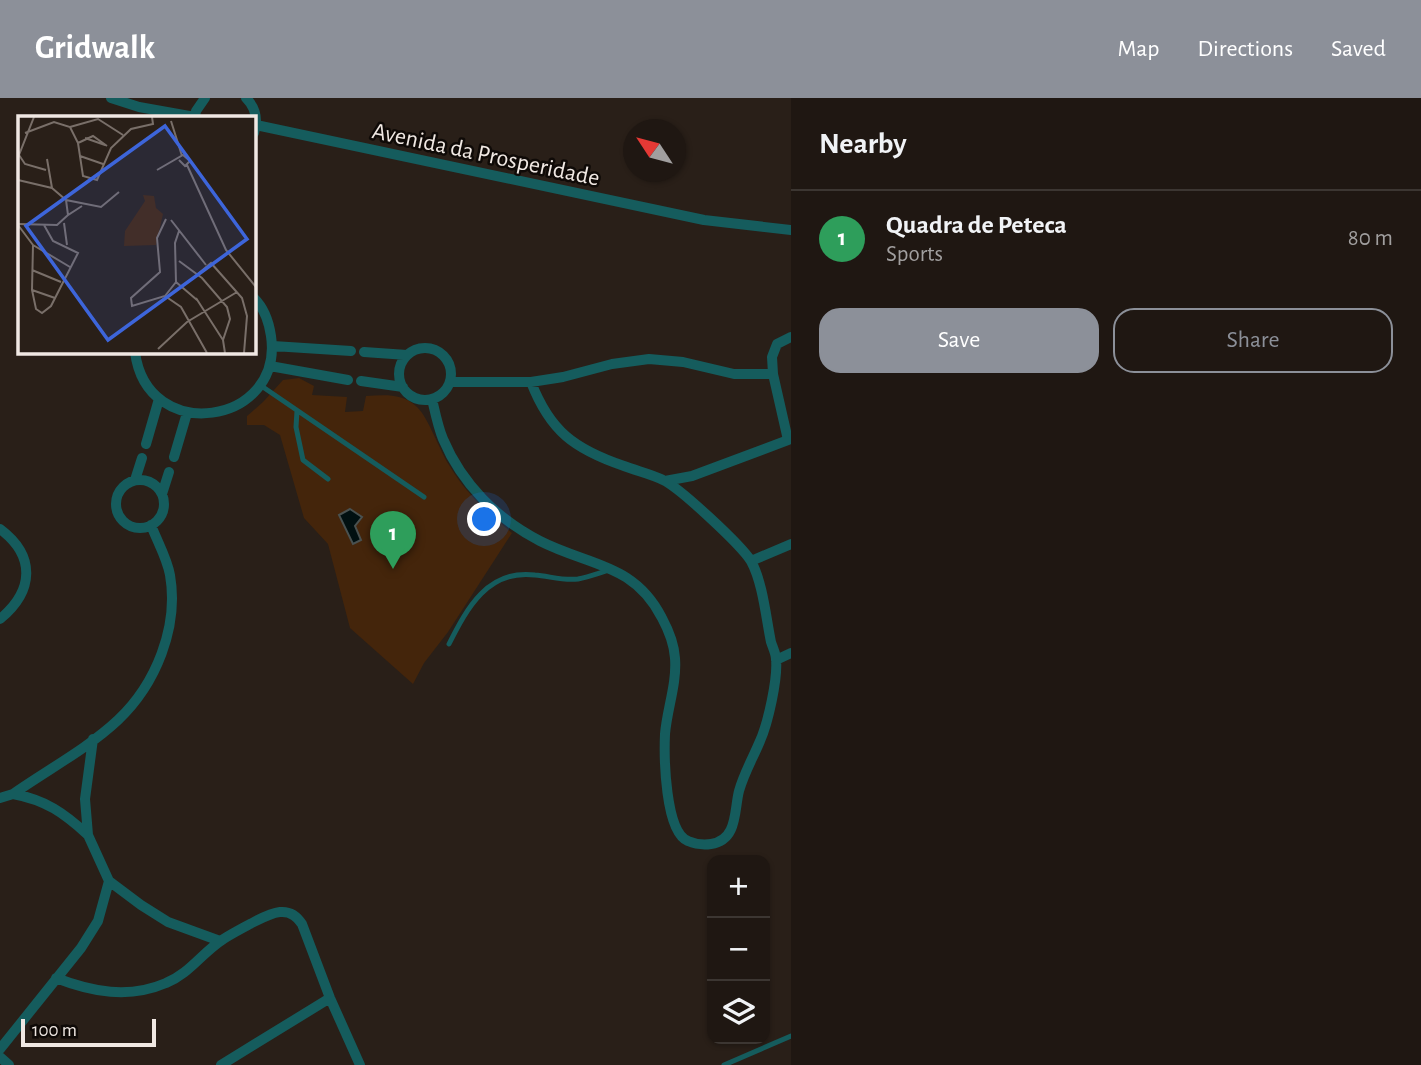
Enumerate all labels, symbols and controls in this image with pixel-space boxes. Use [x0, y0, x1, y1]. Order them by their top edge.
text: Gridwalk [35, 32, 155, 65]
text: Map [1117, 37, 1159, 61]
text: Directions [1197, 37, 1293, 61]
text: Saved [1331, 37, 1386, 61]
inset map [18, 116, 256, 354]
street label: Avenida da Prosperidade [370, 119, 602, 191]
north arrow [623, 119, 686, 182]
text: Nearby [819, 129, 907, 159]
text: Quadra de Peteca [886, 212, 1067, 238]
text: 1 [838, 227, 846, 250]
text: 80 m [1348, 227, 1393, 250]
text: Sports [886, 243, 943, 266]
button: Save [819, 308, 1099, 373]
button: Share [1113, 308, 1393, 373]
your location [467, 502, 501, 536]
pin: 1 [370, 511, 416, 569]
map controls [707, 855, 770, 1044]
button: + [707, 855, 770, 918]
button: − [707, 918, 770, 981]
button: layers [707, 981, 770, 1044]
scale bar [21, 1016, 156, 1048]
text: 100 m [32, 1021, 77, 1040]

